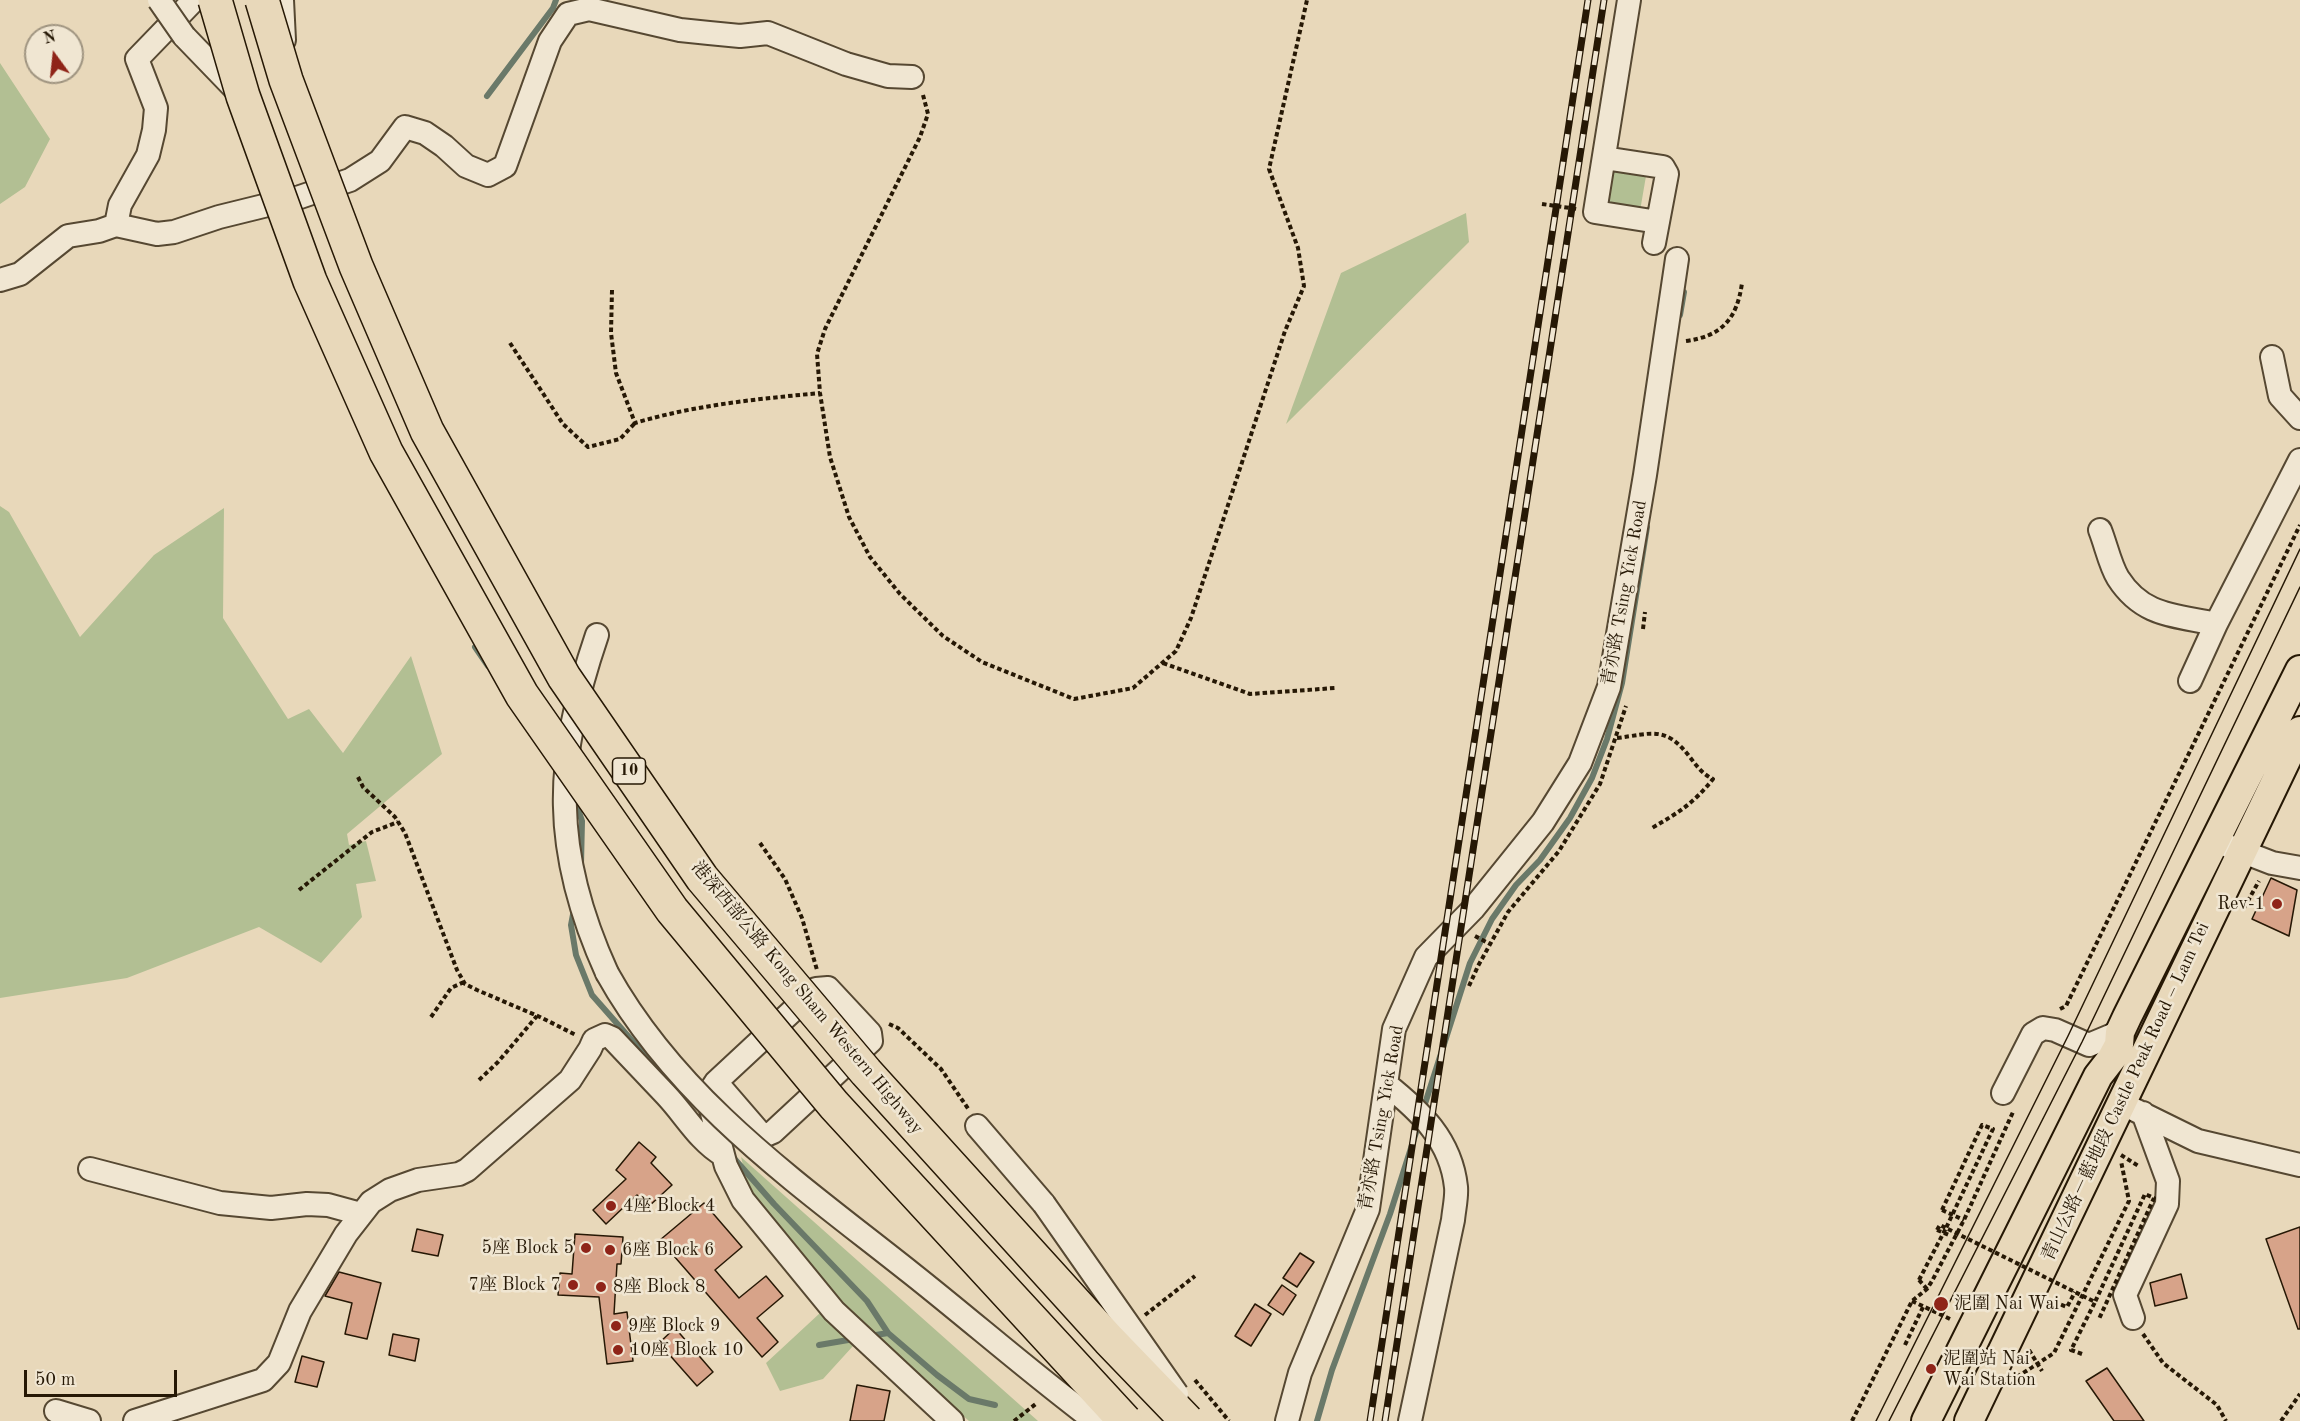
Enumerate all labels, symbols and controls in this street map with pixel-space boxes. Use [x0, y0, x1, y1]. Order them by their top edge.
north arrow [24, 24, 84, 84]
text: N [42, 29, 58, 48]
street label: 青亦路 Tsing Yick Road [1598, 498, 1652, 688]
road number: 10 [612, 758, 646, 784]
street label: 港深西部公路 Kong Sham Western Highway [686, 857, 928, 1139]
place label: Rev-1 [2217, 893, 2265, 915]
marker: Rev-1 [2270, 897, 2284, 911]
street label: 青山公路－藍地段 Castle Peak Road – Lam Tei [2038, 919, 2214, 1265]
street label: 青亦路 Tsing Yick Road [1355, 1023, 1409, 1213]
place label: 4座 Block 4 [623, 1195, 715, 1217]
marker: 4座 Block 4 [604, 1199, 618, 1213]
place label: 5座 Block 5 [482, 1237, 574, 1259]
place label: 6座 Block 6 [622, 1239, 714, 1261]
marker: 5座 Block 5 [579, 1241, 593, 1255]
marker: 6座 Block 6 [603, 1243, 617, 1257]
place label: 7座 Block 7 [469, 1274, 561, 1296]
place label: 8座 Block 8 [613, 1276, 705, 1298]
marker: 7座 Block 7 [566, 1278, 580, 1292]
marker: 8座 Block 8 [594, 1280, 608, 1294]
place label: 泥圍 Nai Wai [1954, 1293, 2059, 1315]
marker: 泥圍 Nai Wai [1932, 1295, 1950, 1313]
place label: 9座 Block 9 [628, 1315, 720, 1337]
marker: 9座 Block 9 [609, 1319, 623, 1333]
place label: 10座 Block 10 [630, 1339, 743, 1361]
marker: 10座 Block 10 [611, 1343, 625, 1357]
place label: 泥圍站 Nai Wai Station [1943, 1348, 2036, 1390]
scale bar [27, 1358, 180, 1396]
marker: 泥圍站 Nai Wai Station [1924, 1362, 1938, 1376]
text: 50 m [35, 1371, 75, 1389]

